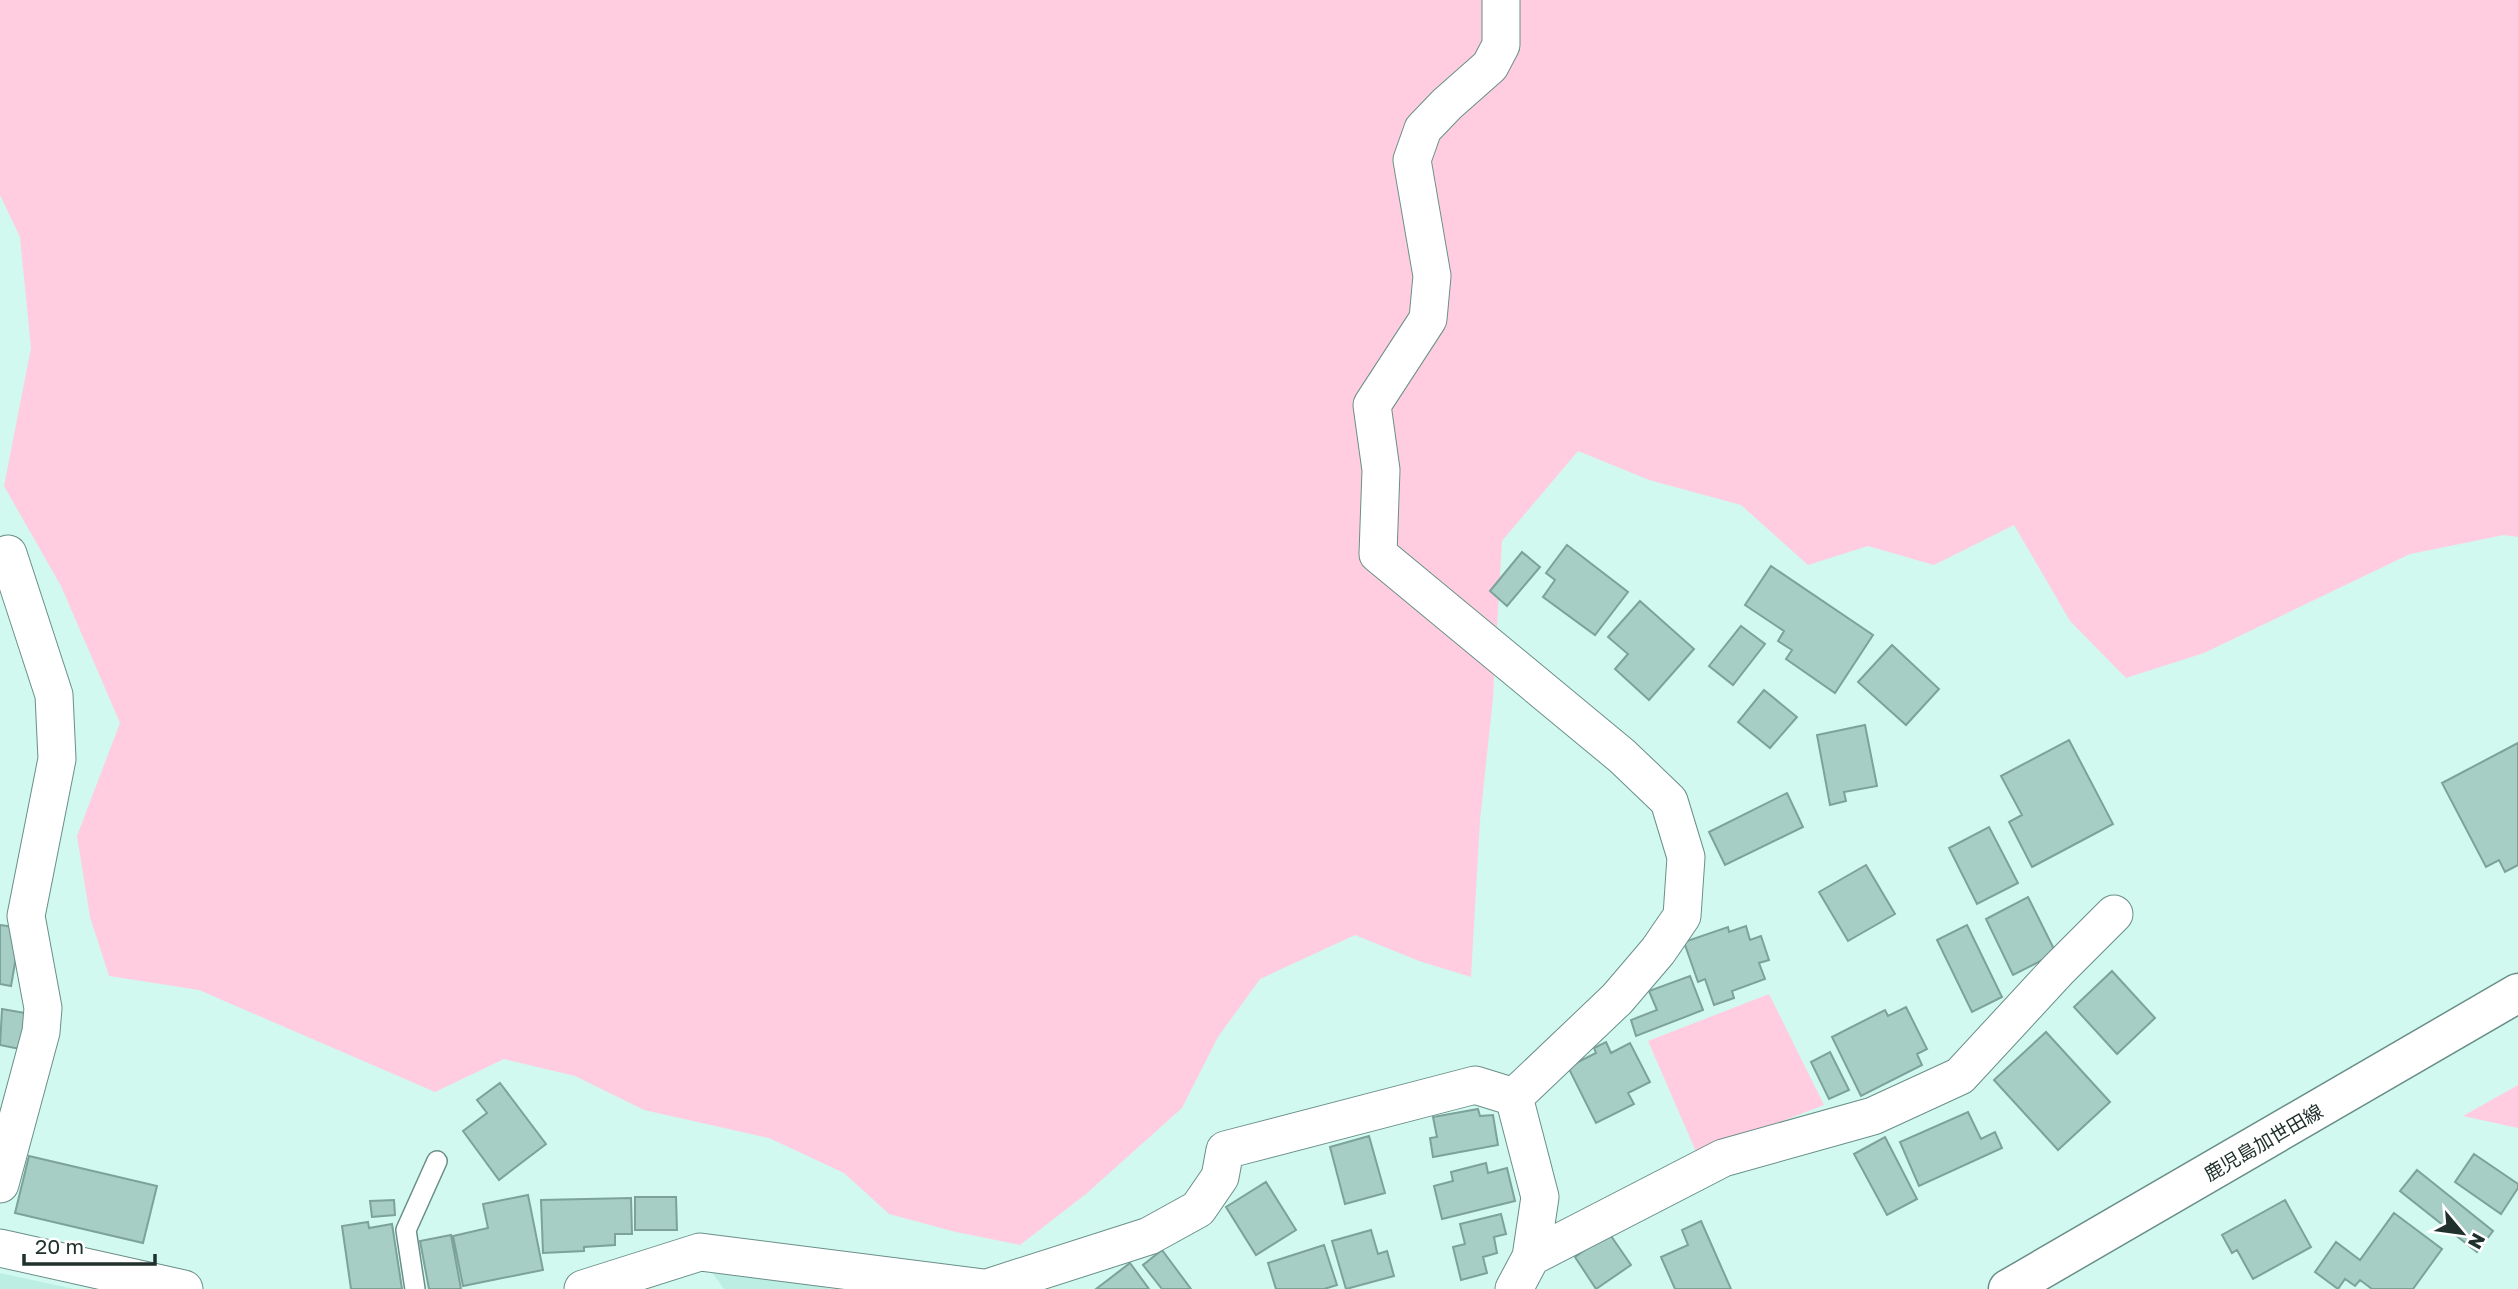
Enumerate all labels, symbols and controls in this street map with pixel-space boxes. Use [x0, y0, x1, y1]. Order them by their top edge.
street label: 鹿児島加世田線 [2200, 1099, 2326, 1185]
north arrow [2427, 1198, 2497, 1268]
scale bar [24, 1222, 156, 1266]
text: N [2464, 1230, 2491, 1253]
text: 20 m [35, 1233, 84, 1259]

